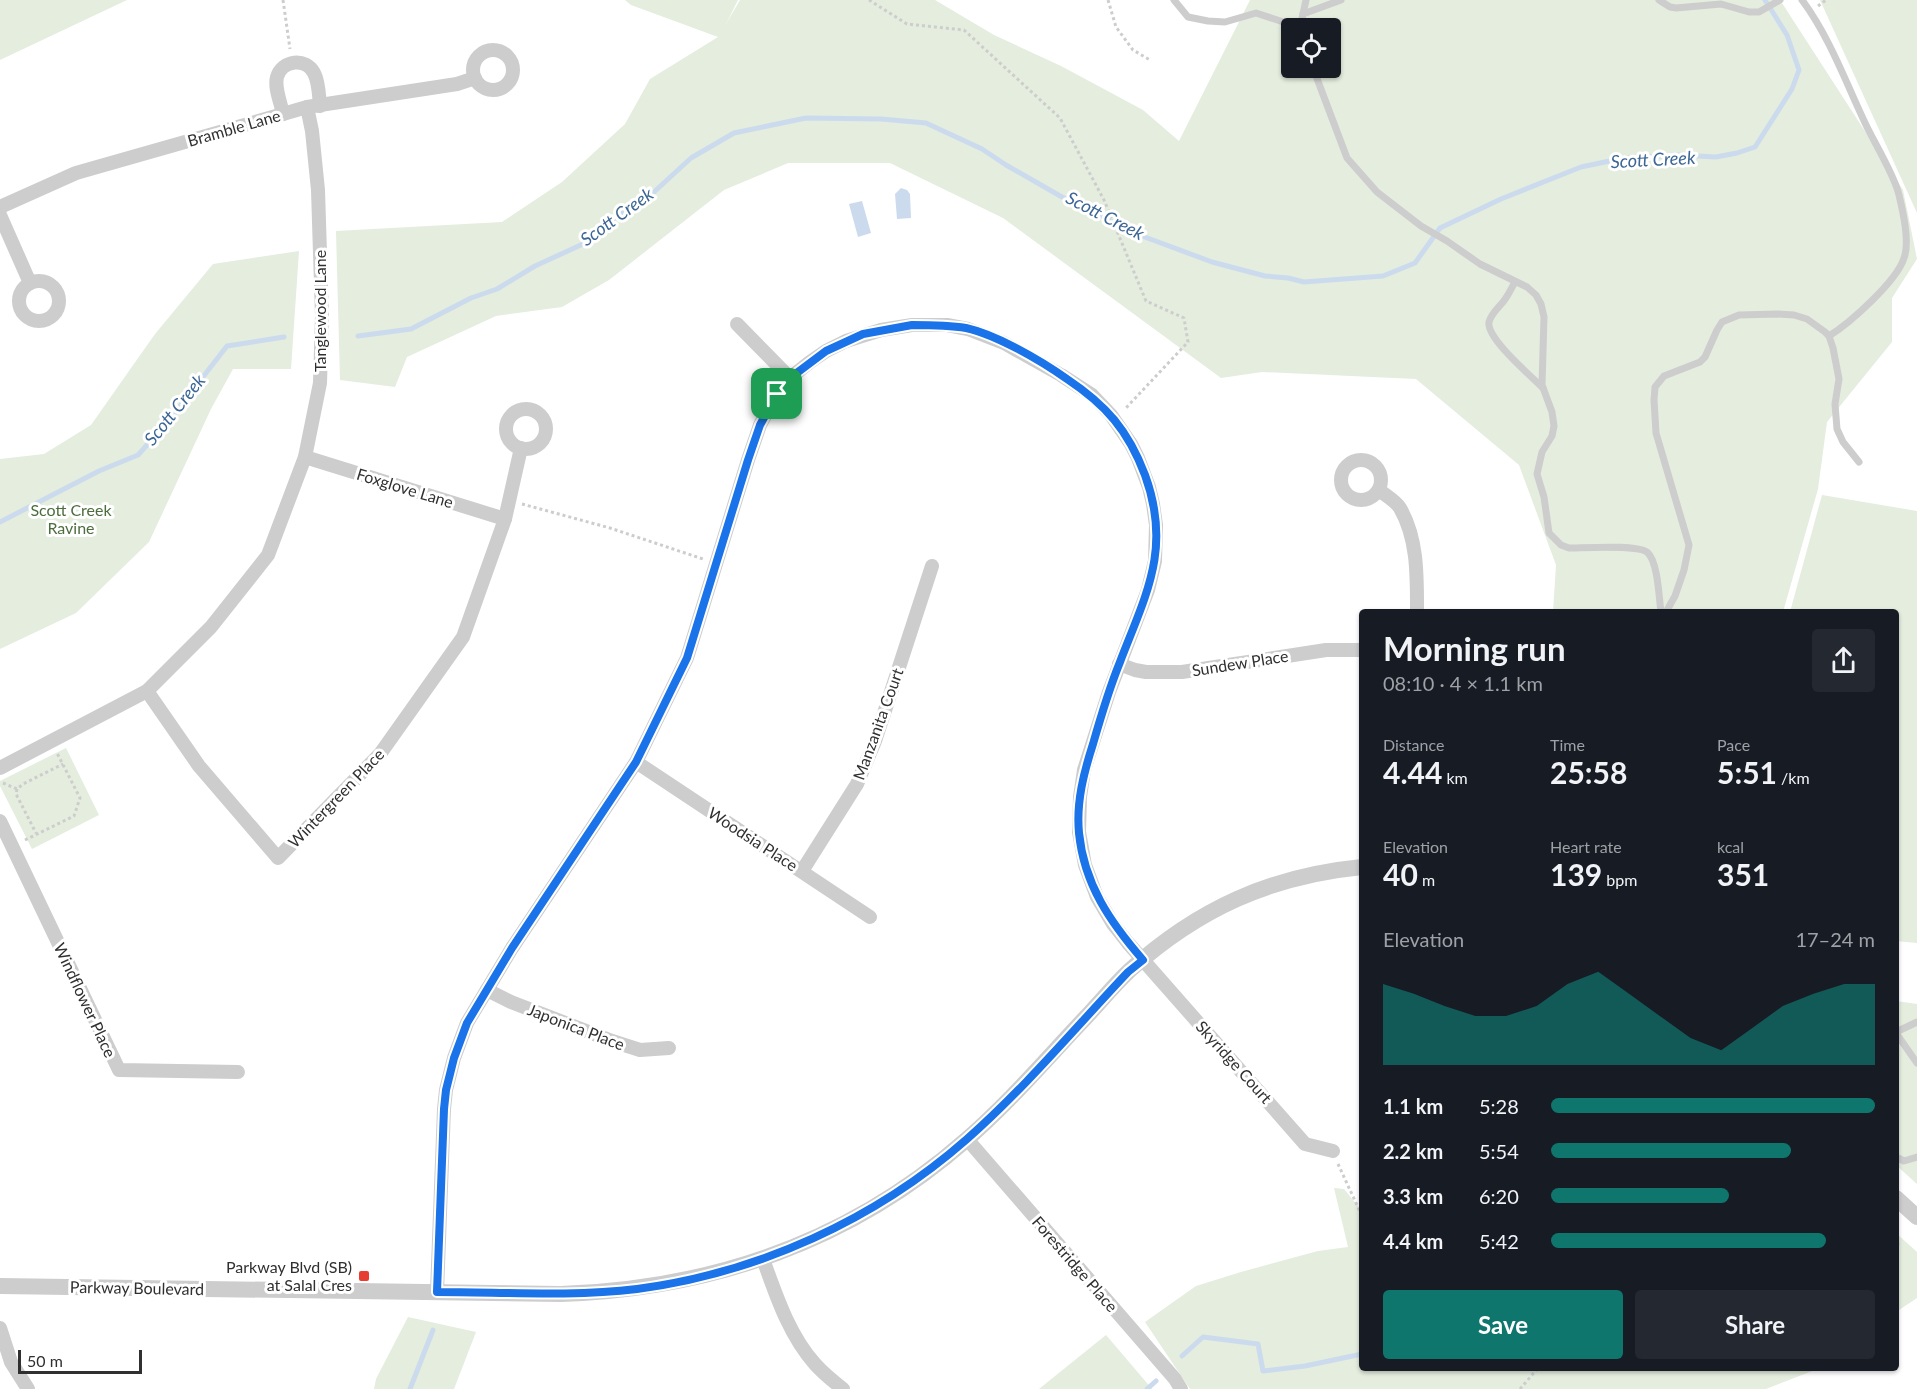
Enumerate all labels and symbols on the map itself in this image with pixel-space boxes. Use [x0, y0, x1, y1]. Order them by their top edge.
street label: Bramble Lane [185, 105, 283, 150]
water label: Scott Creek [1610, 146, 1696, 172]
water label: Scott Creek [576, 182, 658, 250]
water label: Scott Creek [1063, 186, 1149, 244]
street label: Tanglewood Lane [310, 250, 329, 372]
pin [751, 368, 802, 419]
water label: Scott Creek [139, 369, 210, 449]
street label: Foxglove Lane [355, 464, 456, 511]
park label: Scott Creek Ravine [30, 500, 112, 537]
street label: Sundew Place [1190, 646, 1289, 679]
street label: Manzanita Court [849, 665, 907, 782]
street label: Wintergreen Place [284, 744, 388, 851]
street label: Woodsia Place [705, 803, 802, 875]
street label: Windflower Place [51, 939, 120, 1060]
street label: Japonica Place [525, 999, 627, 1054]
street label: Skyridge Court [1192, 1017, 1277, 1107]
street label: Forestridge Place [1029, 1212, 1122, 1315]
place label: Parkway Blvd (SB) at Salal Cres [226, 1257, 352, 1294]
marker: Parkway Blvd (SB) at Salal Cres [357, 1269, 371, 1283]
street label: Parkway Boulevard [70, 1277, 204, 1298]
scale bar [18, 1347, 142, 1374]

